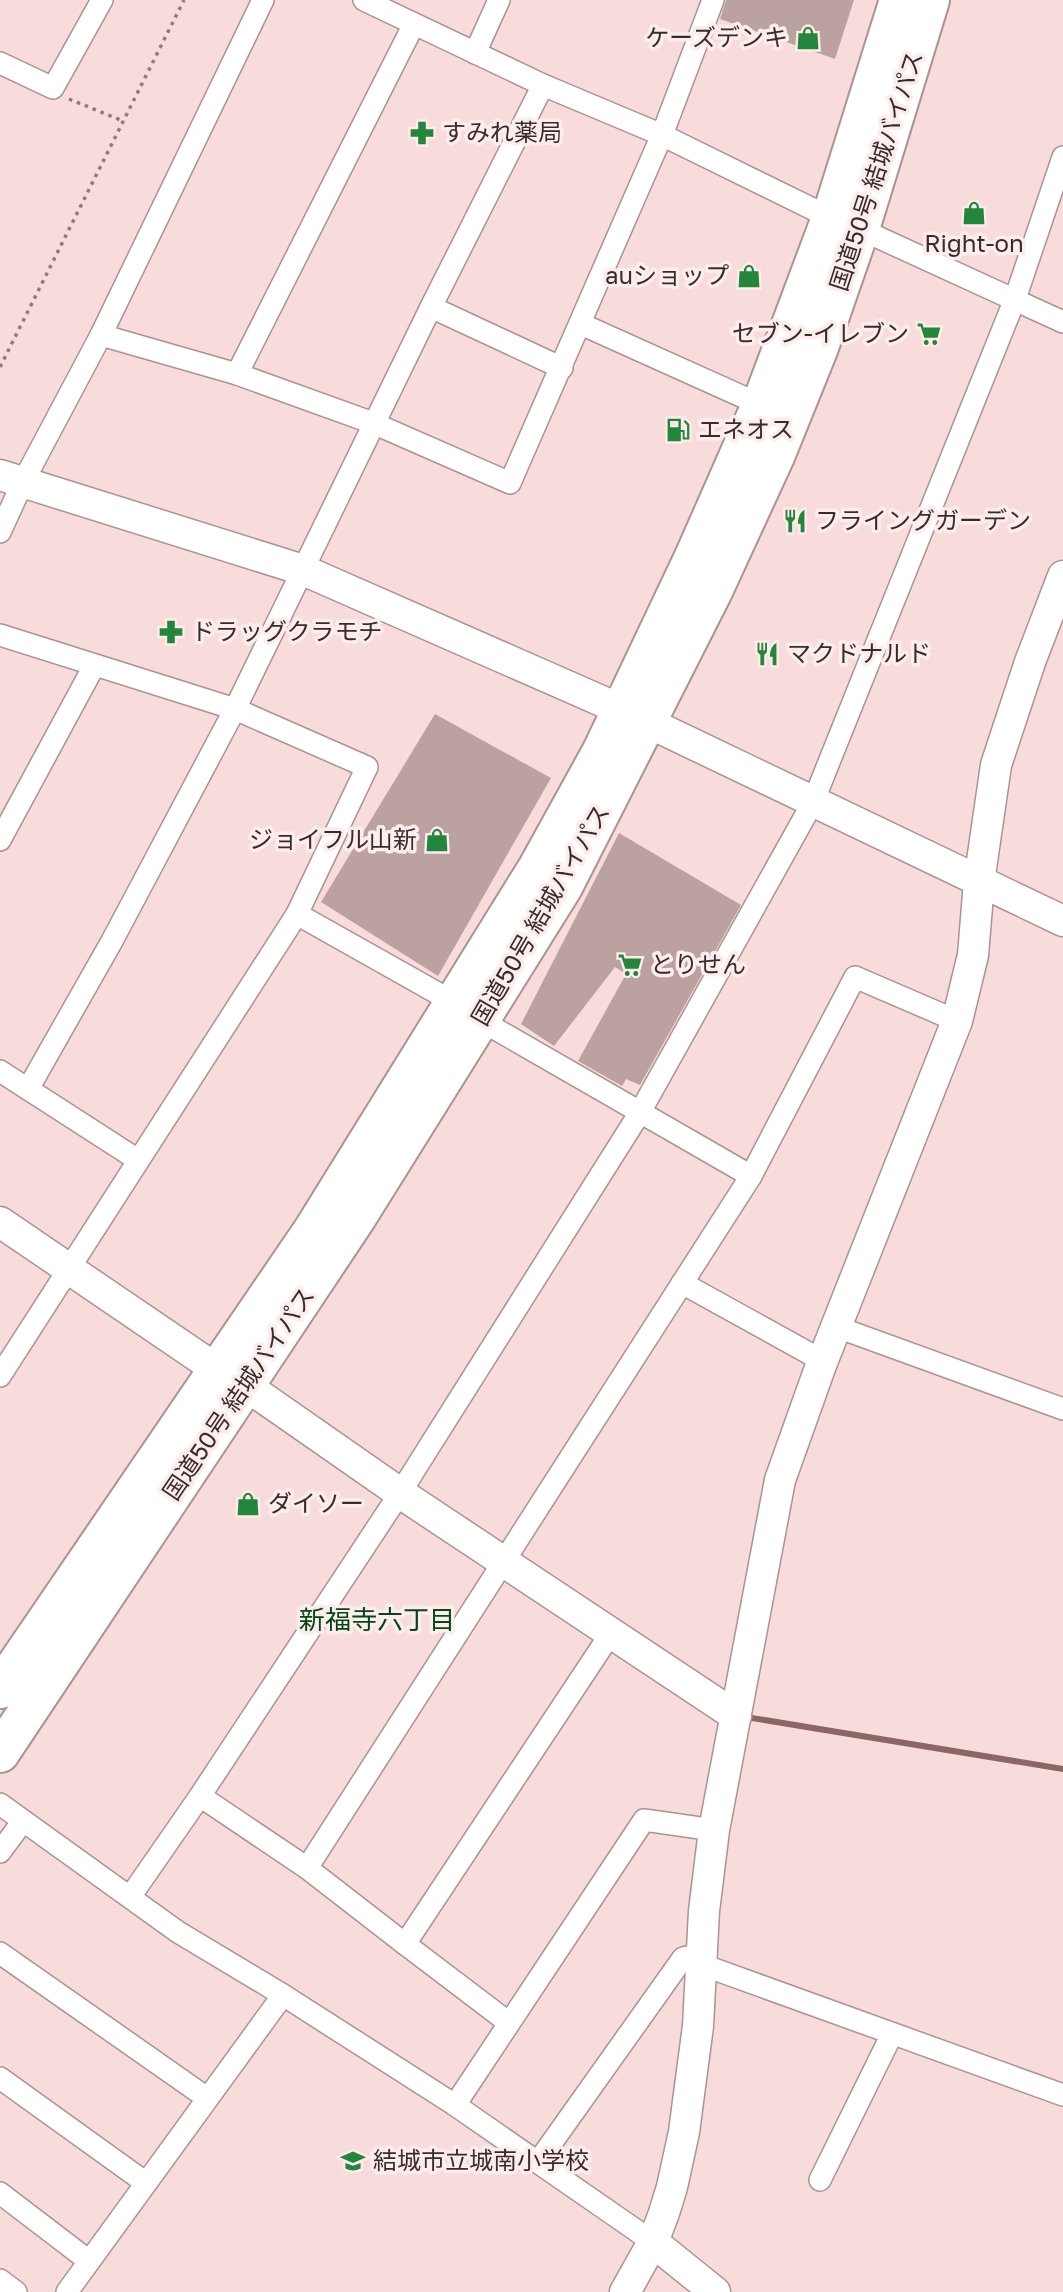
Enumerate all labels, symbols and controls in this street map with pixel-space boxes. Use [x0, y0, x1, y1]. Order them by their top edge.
place label: ケーズデンキ [645, 22, 788, 51]
shop icon: ケーズデンキ [794, 24, 822, 52]
street label: 国道50号 結城バイパス [823, 47, 928, 294]
place label: すみれ薬局 [442, 117, 562, 146]
pharmacy icon: すみれ薬局 [408, 119, 436, 147]
shop icon: Right-on [960, 199, 988, 227]
place label: Right-on [924, 228, 1024, 257]
place label: auショップ [605, 260, 729, 289]
shop icon: auショップ [735, 262, 763, 290]
place label: セブン-イレブン [732, 318, 909, 347]
supermarket icon: セブン-イレブン [915, 320, 943, 348]
place label: エネオス [698, 414, 794, 443]
fuel station icon: エネオス [664, 416, 692, 444]
place label: フライングガーデン [815, 505, 1031, 534]
restaurant icon: フライングガーデン [781, 507, 809, 535]
place label: ドラッグクラモチ [191, 616, 383, 645]
pharmacy icon: ドラッグクラモチ [157, 618, 185, 646]
place label: マクドナルド [787, 638, 931, 667]
restaurant icon: マクドナルド [753, 640, 781, 668]
street label: 国道50号 結城バイパス [465, 799, 615, 1030]
place label: ジョイフル山新 [249, 824, 417, 853]
shop icon: ジョイフル山新 [423, 826, 451, 854]
place label: とりせん [650, 949, 746, 978]
supermarket icon: とりせん [616, 951, 644, 979]
street label: 国道50号 結城バイパス [156, 1281, 320, 1505]
place label: ダイソー [268, 1488, 364, 1517]
shop icon: ダイソー [234, 1490, 262, 1518]
district label: 新福寺六丁目 [299, 1604, 455, 1635]
place label: 結城市立城南小学校 [373, 2145, 589, 2174]
school or university icon: 結城市立城南小学校 [339, 2147, 367, 2175]

